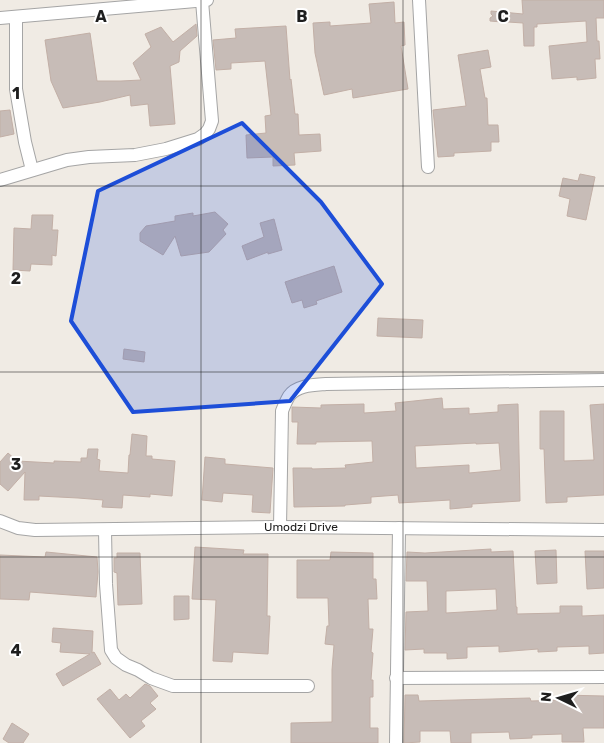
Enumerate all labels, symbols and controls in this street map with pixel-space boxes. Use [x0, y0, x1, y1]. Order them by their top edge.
text: A [95, 7, 107, 26]
text: B [296, 7, 308, 26]
text: C [497, 7, 509, 26]
text: 1 [12, 84, 20, 103]
text: 2 [11, 269, 21, 288]
text: 3 [11, 455, 21, 474]
street label: Umodzi Drive [264, 520, 338, 534]
text: 4 [11, 641, 22, 660]
north arrow [534, 673, 584, 723]
text: N [538, 691, 555, 703]

